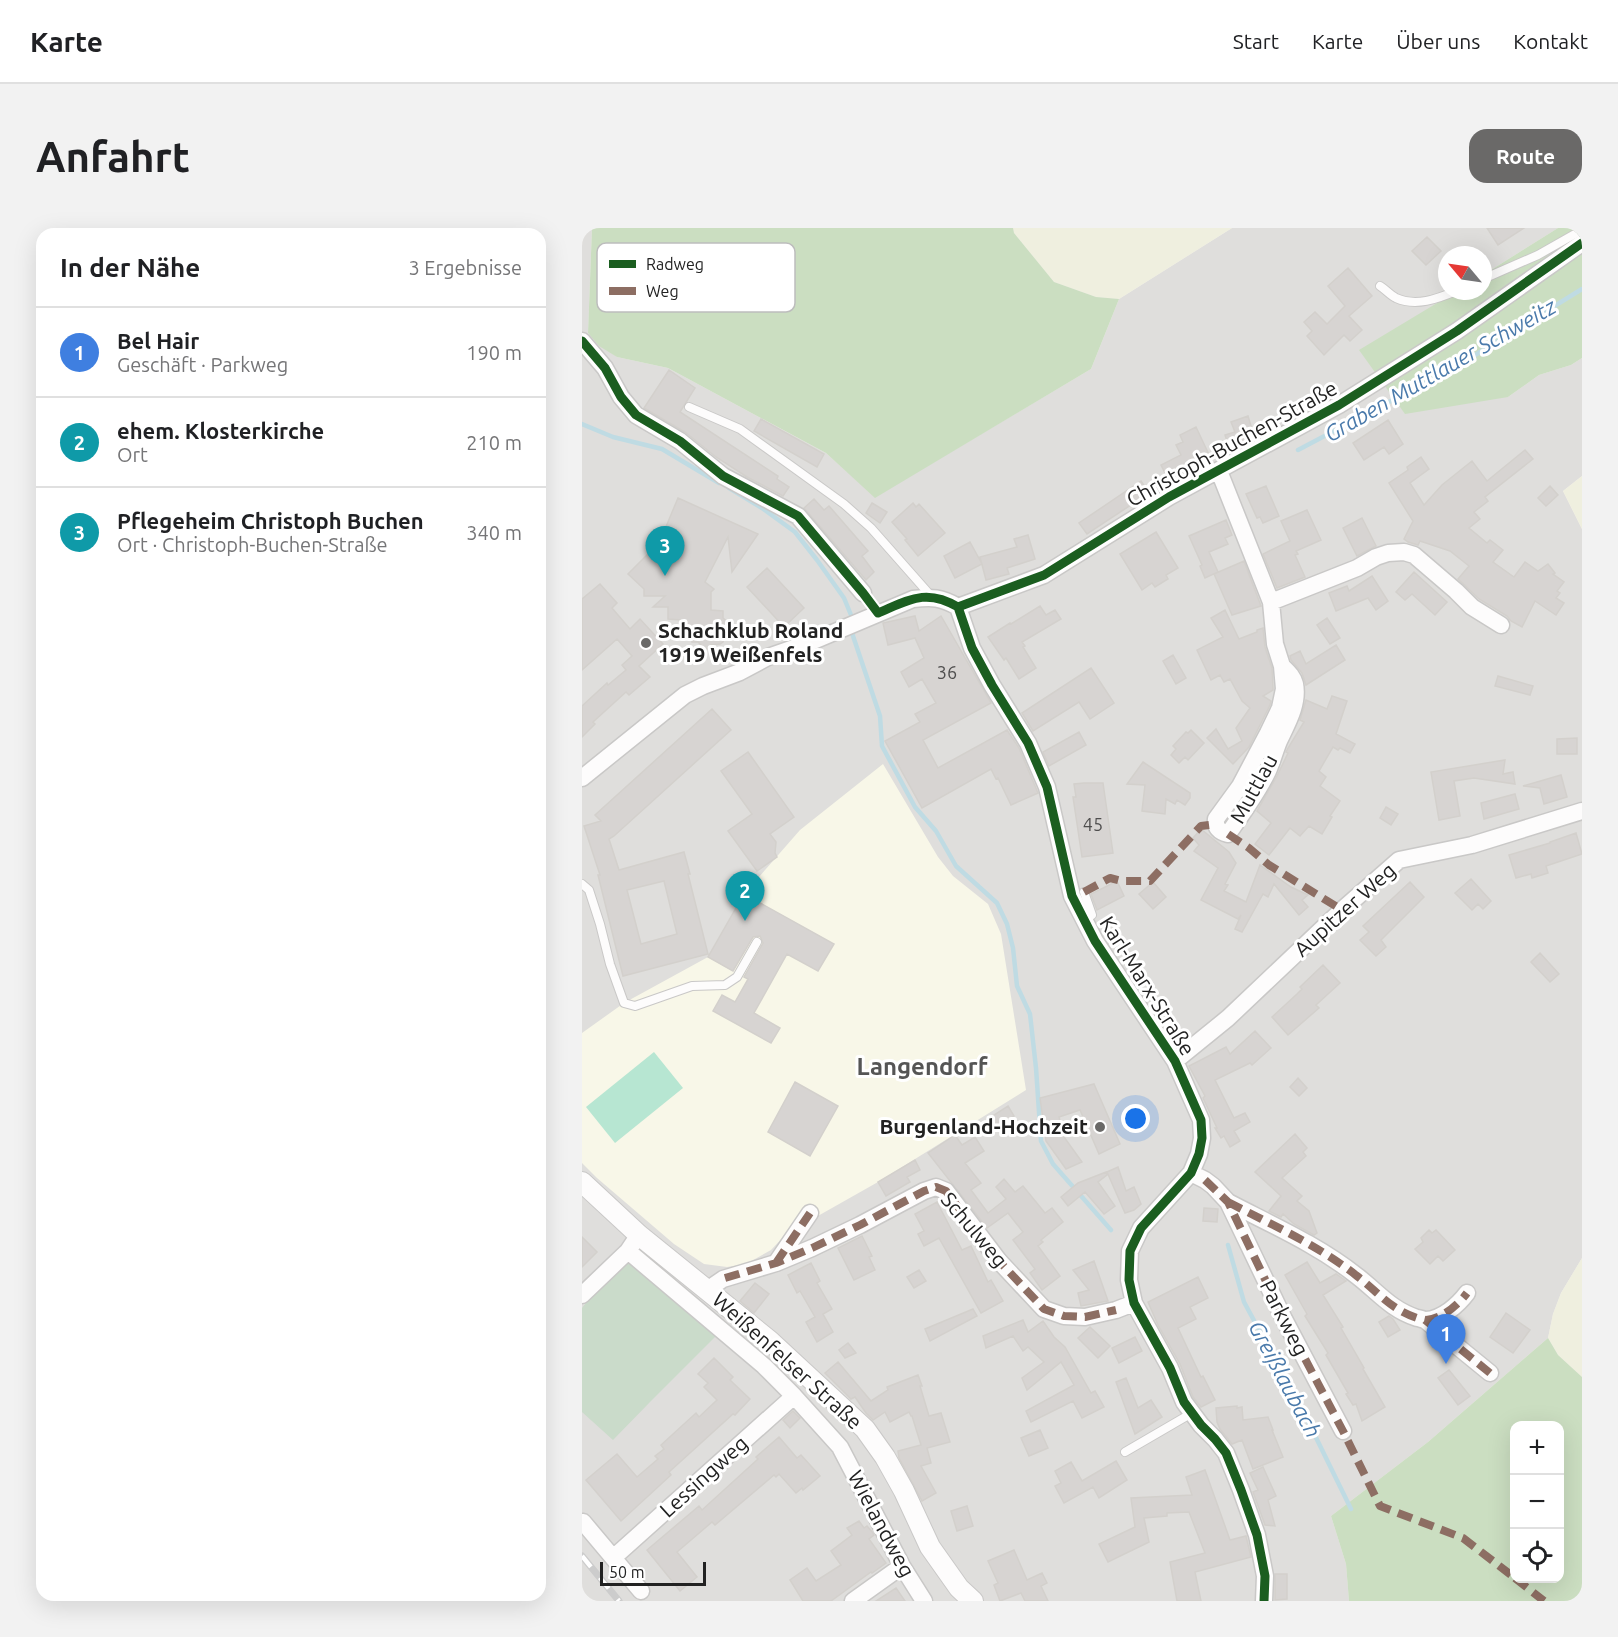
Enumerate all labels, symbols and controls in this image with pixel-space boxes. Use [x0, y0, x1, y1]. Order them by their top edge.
text: Karte [30, 26, 103, 57]
text: Start [1233, 29, 1279, 53]
text: Karte [1312, 29, 1363, 53]
text: Über uns [1396, 29, 1480, 53]
text: Kontakt [1513, 29, 1588, 53]
button: Route [1469, 129, 1582, 183]
text: Anfahrt [36, 133, 190, 180]
legend [597, 243, 795, 312]
north arrow [1438, 246, 1492, 300]
text: In der Nähe [60, 253, 200, 282]
text: Radweg [646, 255, 704, 273]
text: 3 Ergebnisse [408, 256, 522, 279]
text: Weg [646, 282, 679, 300]
water label: Graben Muttlauer Schweitz [1320, 292, 1561, 446]
text: Bel Hair [117, 328, 199, 353]
text: 1 [74, 341, 85, 364]
text: 190 m [466, 341, 522, 364]
text: Geschäft · Parkweg [117, 353, 288, 376]
street label: Christoph-Buchen-Straße [1122, 375, 1341, 511]
text: ehem. Klosterkirche [117, 418, 324, 443]
text: 2 [74, 431, 85, 454]
text: 210 m [466, 431, 522, 454]
text: Ort [117, 443, 148, 466]
text: Pflegeheim Christoph Buchen [117, 508, 424, 533]
text: 3 [74, 521, 85, 544]
text: 340 m [466, 521, 522, 544]
pin: 3 [646, 526, 685, 576]
text: Ort · Christoph-Buchen-Straße [117, 533, 388, 556]
place label: Schachklub Roland 1919 Weißenfels [658, 618, 843, 666]
marker: Schachklub Roland 1919 Weißenfels [639, 636, 653, 650]
house number: 36 [937, 662, 957, 682]
street label: Muttlau [1224, 750, 1282, 827]
house number: 45 [1083, 814, 1103, 834]
street label: Aupitzer Weg [1289, 858, 1400, 961]
pin: 2 [726, 872, 764, 921]
street label: Karl-Marx-Straße [1095, 912, 1200, 1059]
district label: Langendorf [856, 1053, 989, 1080]
your location [1121, 1104, 1150, 1133]
place label: Burgenland-Hochzeit [879, 1114, 1088, 1138]
marker: Burgenland-Hochzeit [1093, 1120, 1107, 1134]
street label: Schulweg [937, 1187, 1013, 1272]
street label: Parkweg [1256, 1276, 1314, 1359]
street label: Weißenfelser Straße [708, 1287, 867, 1434]
pin: 1 [1426, 1314, 1466, 1364]
water label: Greißlaubach [1243, 1316, 1327, 1442]
map controls [1510, 1421, 1564, 1583]
button: + [1510, 1421, 1564, 1475]
street label: Lessingweg [655, 1431, 752, 1522]
street label: Wielandweg [844, 1466, 920, 1581]
button: − [1510, 1475, 1564, 1529]
button: locate [1510, 1529, 1564, 1583]
scale bar [600, 1559, 706, 1586]
text: 50 m [609, 1563, 645, 1581]

